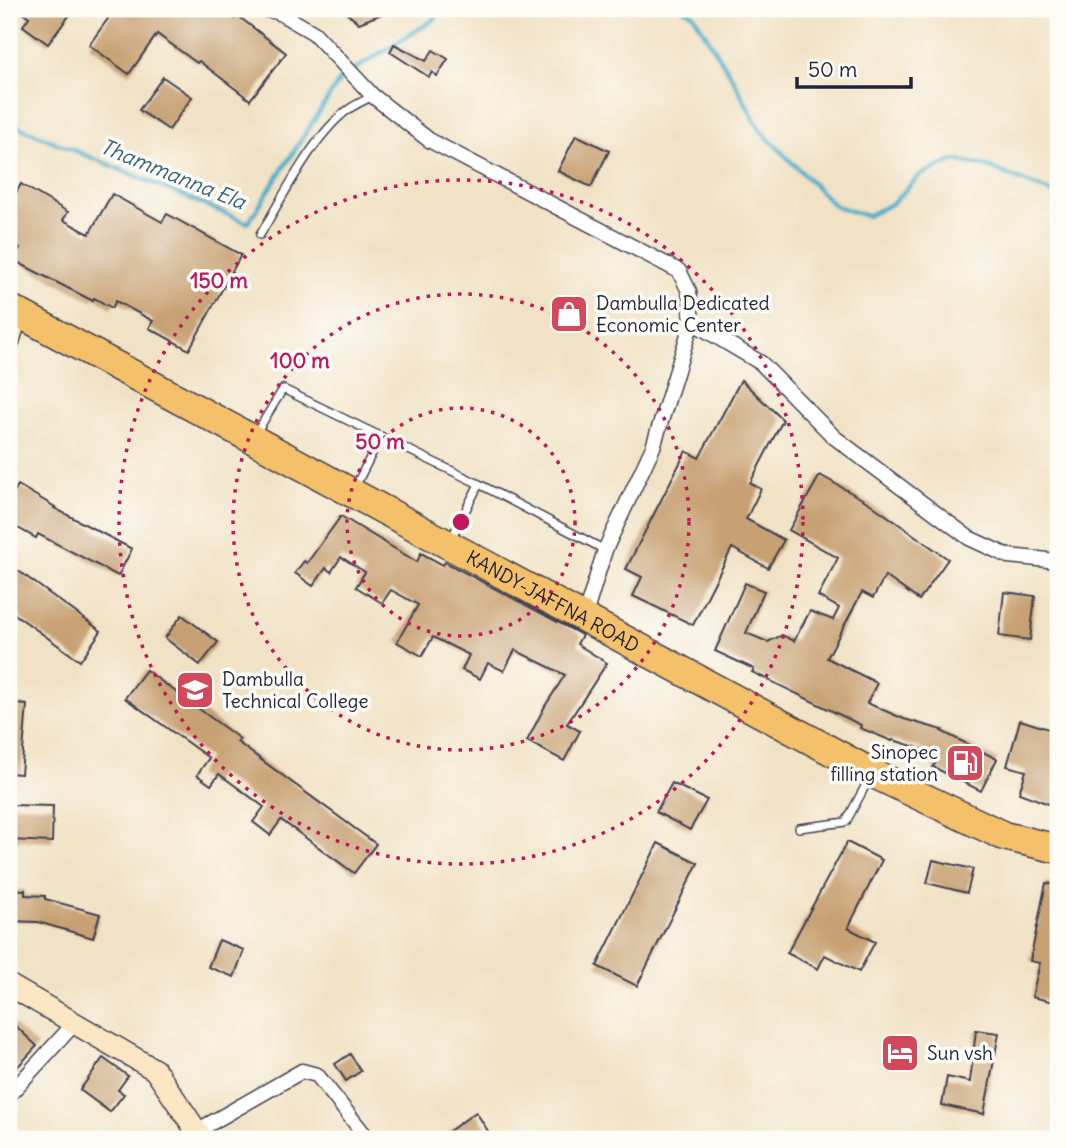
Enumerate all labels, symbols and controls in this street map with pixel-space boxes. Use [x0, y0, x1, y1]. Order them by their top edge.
scale bar [797, 46, 911, 90]
text: 50 m [808, 56, 857, 83]
water label: Thammanna Ela [96, 133, 251, 216]
text: 150 m [190, 267, 248, 294]
place label: Dambulla Dedicated Economic Center [596, 291, 770, 337]
shop icon: Dambulla Dedicated Economic Center [548, 293, 590, 335]
text: 100 m [270, 347, 330, 374]
text: 50 m [355, 428, 405, 455]
centre of rings [449, 510, 473, 534]
street label: KANDY-JAFFNA ROAD [462, 545, 644, 657]
place label: Dambulla Technical College [222, 667, 368, 713]
school or university icon: Dambulla Technical College [174, 669, 216, 711]
place label: Sinopec filling station [830, 740, 938, 786]
fuel station icon: Sinopec filling station [944, 742, 986, 784]
hotel icon: Sun vsh [879, 1032, 921, 1074]
place label: Sun vsh [927, 1041, 993, 1065]

